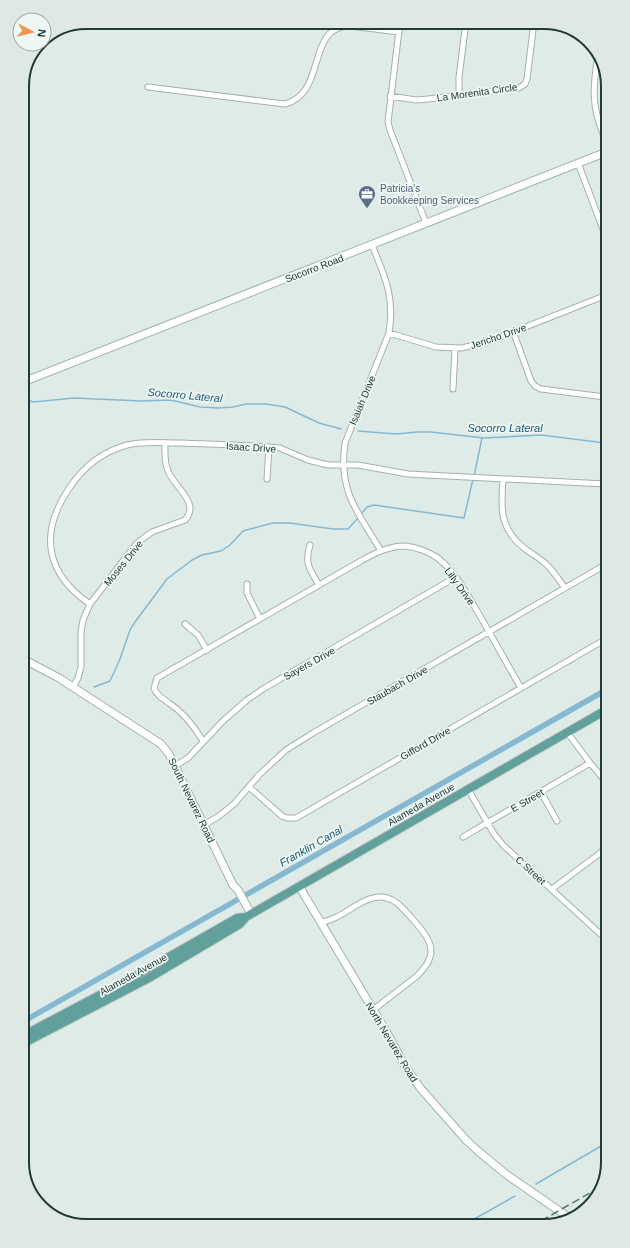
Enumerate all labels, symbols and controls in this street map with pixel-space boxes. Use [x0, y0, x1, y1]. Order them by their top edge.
north arrow [12, 12, 52, 52]
text: N [35, 29, 48, 38]
street label: La Morenita Circle [436, 81, 518, 104]
place label: Patricia's Bookkeeping Services [380, 183, 479, 206]
office icon: Patricia's Bookkeeping Services [357, 184, 377, 209]
street label: Socorro Road [283, 252, 345, 285]
street label: Jericho Drive [469, 322, 528, 351]
street label: Isaiah Drive [347, 373, 378, 427]
water label: Socorro Lateral [147, 386, 224, 404]
water label: Socorro Lateral [467, 422, 543, 434]
street label: Isaac Drive [226, 440, 277, 455]
street label: Moses Drive [102, 538, 145, 588]
street label: Lilly Drive [442, 566, 477, 607]
street label: Sayers Drive [282, 645, 337, 682]
street label: Staubach Drive [365, 663, 430, 707]
street label: Gifford Drive [398, 724, 453, 762]
street label: South Nevarez Road [166, 756, 217, 844]
street label: Alameda Avenue [386, 781, 457, 828]
street label: E Street [509, 787, 546, 814]
water label: Franklin Canal [277, 823, 345, 869]
street label: C Street [513, 854, 548, 887]
street label: Alameda Avenue [98, 951, 169, 998]
street label: North Nevarez Road [363, 1000, 420, 1084]

